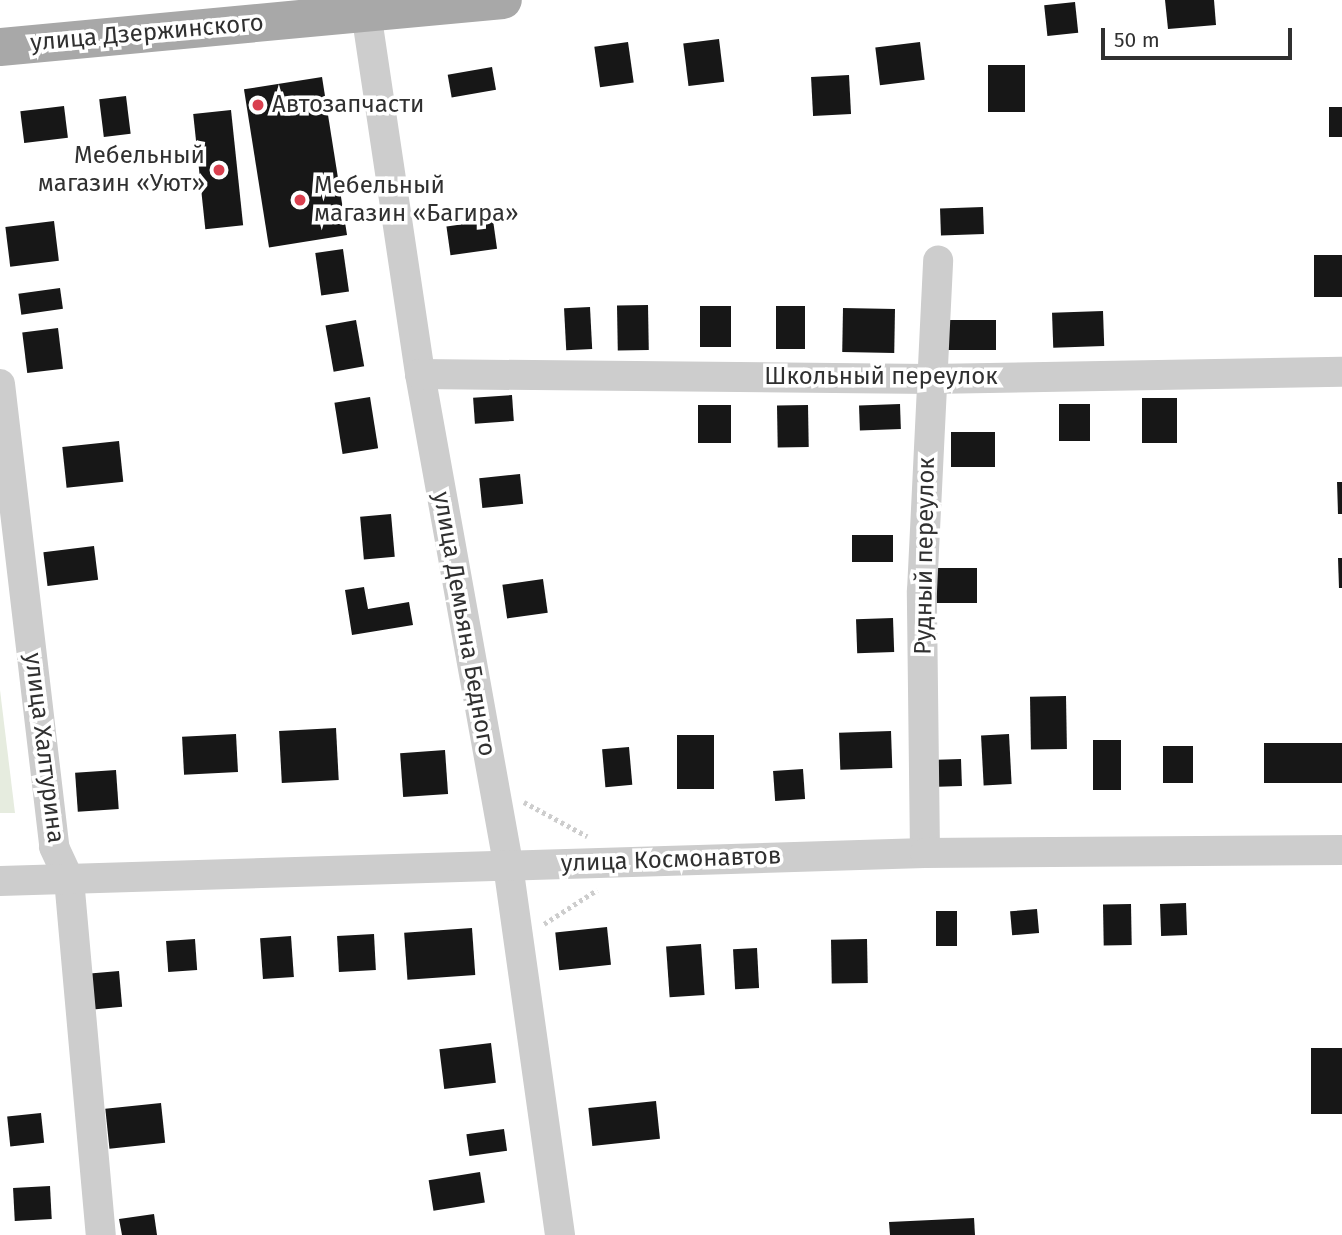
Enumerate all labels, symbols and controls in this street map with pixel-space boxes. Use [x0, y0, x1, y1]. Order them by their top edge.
street label: улица Дзержинского [29, 8, 265, 58]
scale bar [1104, 14, 1295, 58]
text: 50 m [1114, 27, 1160, 53]
place label: Автозапчасти [272, 91, 424, 119]
marker: Автозапчасти [250, 97, 266, 113]
place label: Мебельный магазин «Уют» [38, 142, 205, 198]
marker: Мебельный магазин «Уют» [211, 162, 227, 178]
place label: Мебельный магазин «Багира» [314, 172, 519, 228]
marker: Мебельный магазин «Багира» [292, 192, 308, 208]
street label: Школьный переулок [764, 363, 998, 391]
street label: Рудный переулок [909, 457, 941, 655]
street label: улица Демьяна Бедного [427, 489, 501, 759]
street label: улица Халтурина [18, 651, 70, 845]
street label: улица Космонавтов [560, 842, 782, 878]

